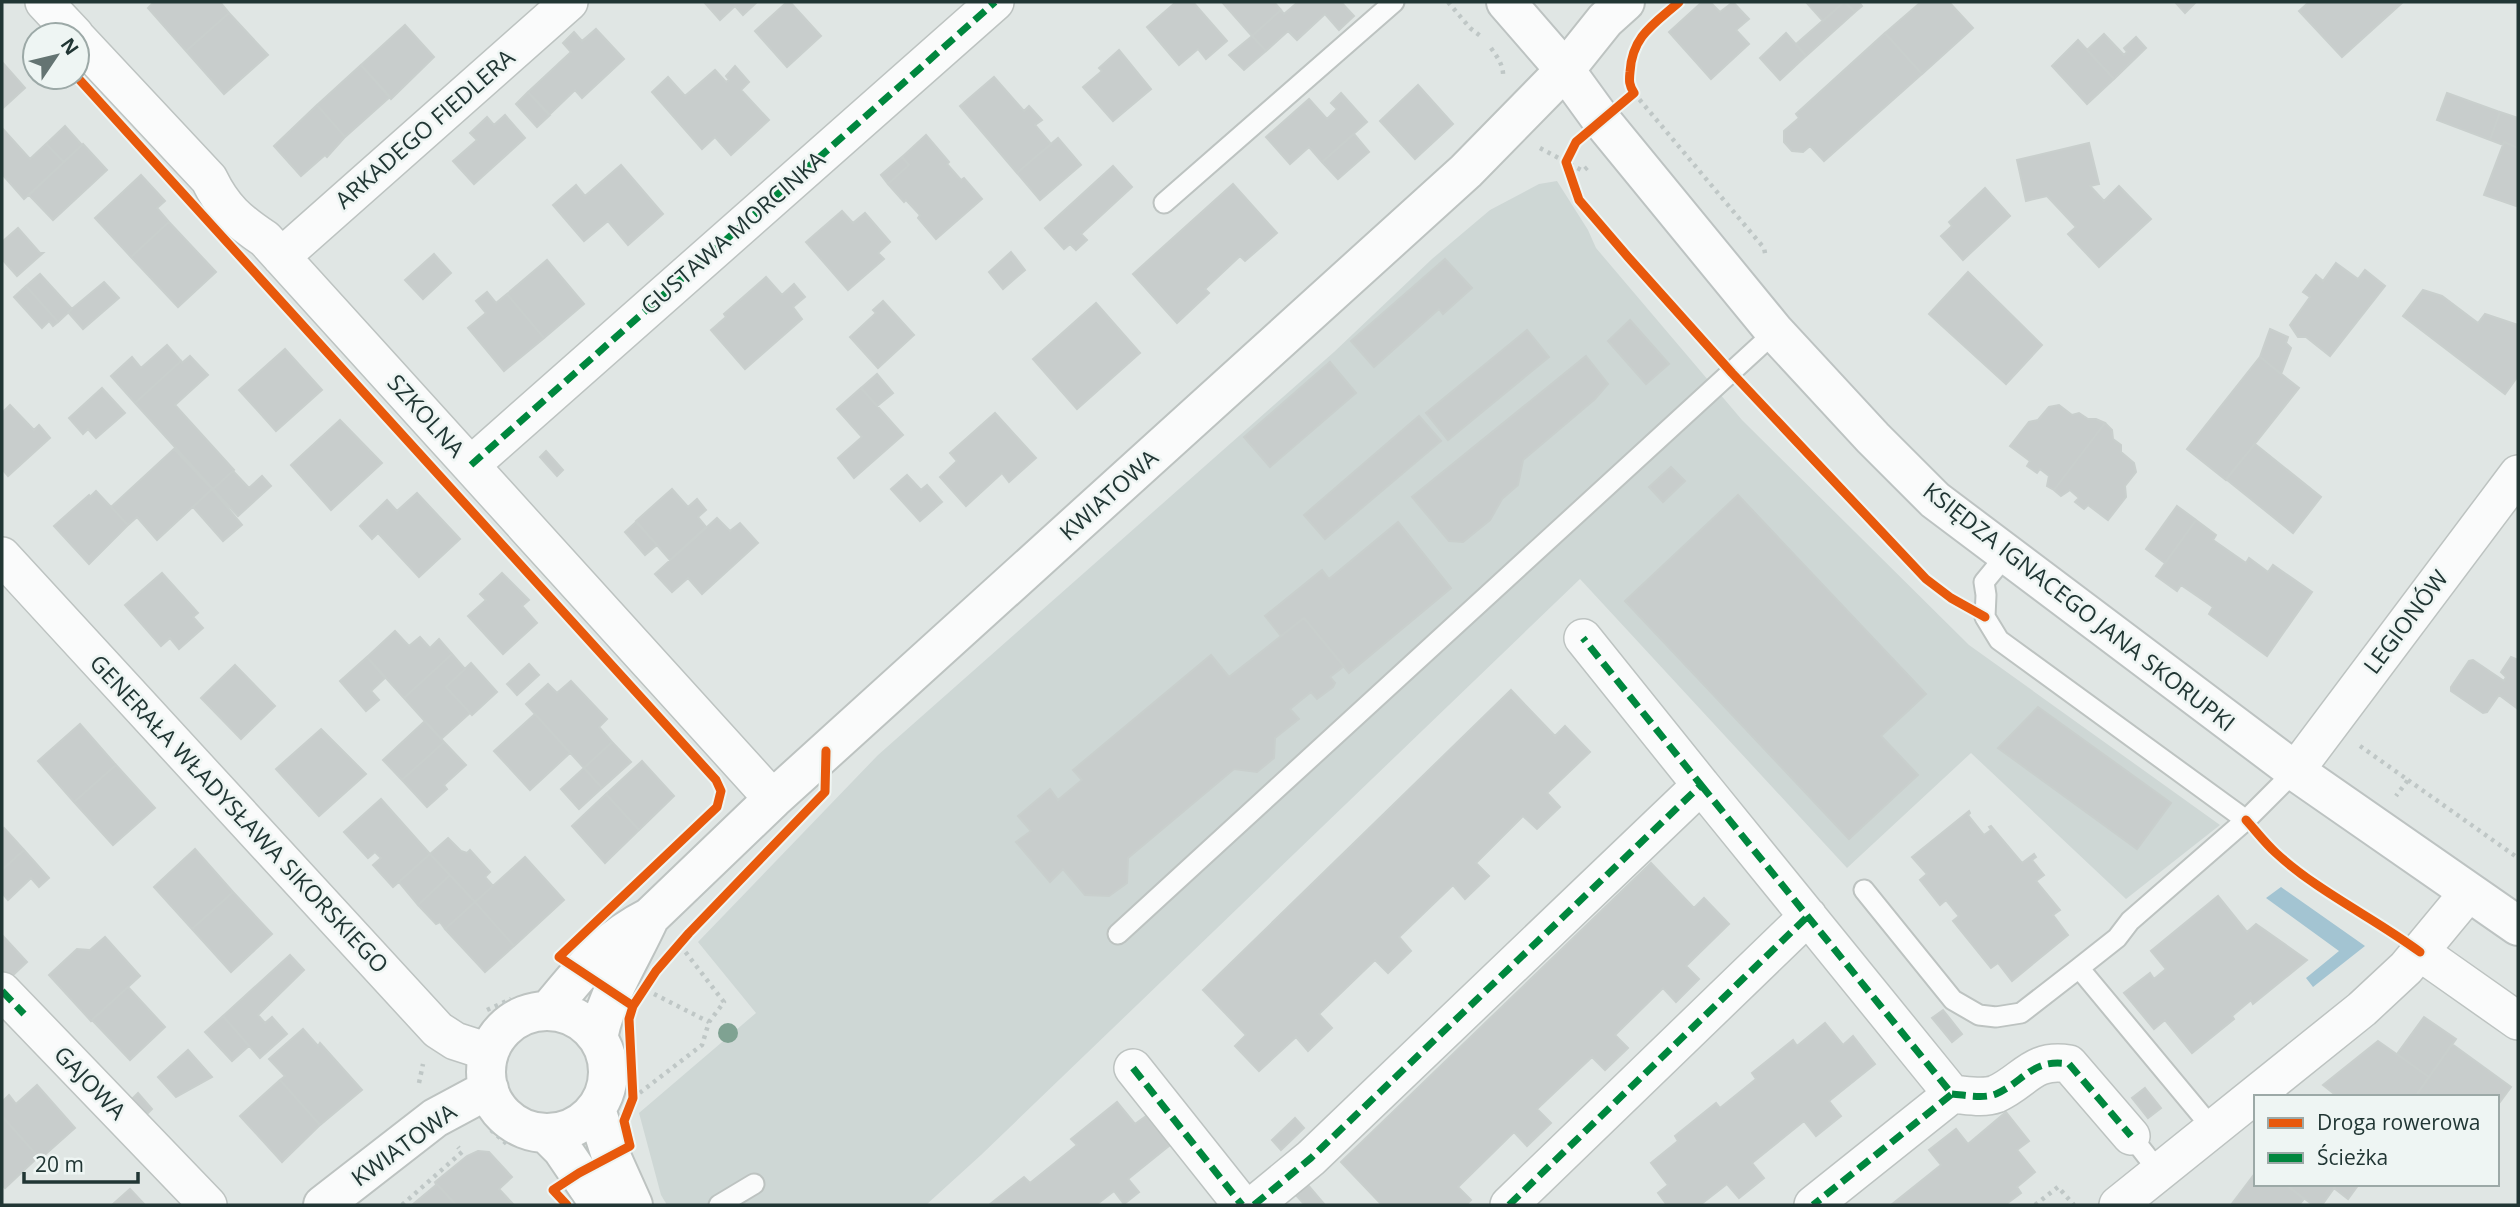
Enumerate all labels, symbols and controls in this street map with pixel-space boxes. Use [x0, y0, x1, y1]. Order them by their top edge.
north arrow [21, 21, 91, 91]
text: N [55, 32, 85, 60]
street label: ARKADEGO FIEDLERA [328, 41, 521, 215]
street label: GUSTAWA MORCINKA [633, 143, 832, 321]
street label: SZKOLNA [381, 367, 473, 464]
street label: KWIATOWA [1052, 441, 1165, 547]
street label: KSIĘDZA IGNACEGO JANA SKORUPKI [1917, 474, 2242, 738]
street label: LEGIONÓW [2356, 563, 2455, 680]
street label: GENERAŁA WŁADYSŁAWA SIKORSKIEGO [83, 647, 396, 980]
street label: GAJOWA [48, 1038, 134, 1127]
street label: KWIATOWA [344, 1095, 463, 1193]
legend [2254, 1095, 2499, 1186]
text: Droga rowerowa [2317, 1108, 2480, 1136]
scale bar [24, 1140, 138, 1184]
text: Ścieżka [2317, 1143, 2388, 1171]
text: 20 m [35, 1150, 84, 1178]

